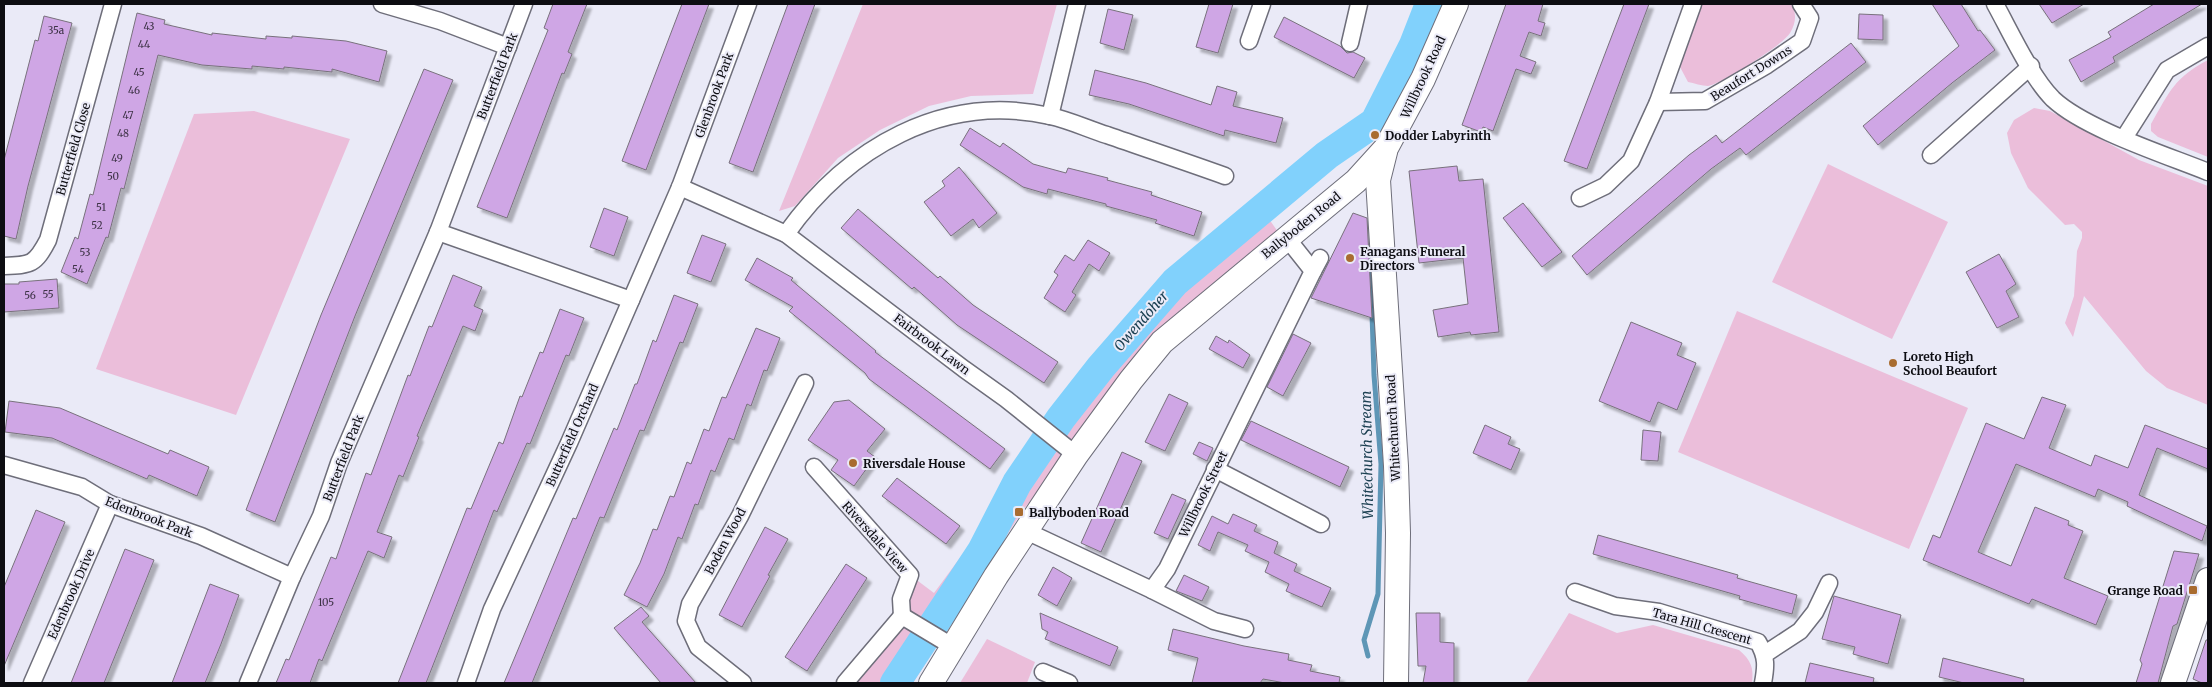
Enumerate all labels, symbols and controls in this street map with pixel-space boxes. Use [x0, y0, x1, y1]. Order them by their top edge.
house number: 43 [143, 20, 155, 33]
house number: 35a [48, 24, 65, 37]
street label: Butterfield Park [474, 30, 521, 121]
street label: Willbrook Road [1397, 33, 1449, 121]
house number: 44 [138, 38, 150, 51]
street label: Beaufort Downs [1708, 42, 1795, 104]
street label: Glenbrook Park [692, 50, 737, 140]
house number: 45 [133, 66, 145, 79]
house number: 46 [128, 84, 140, 97]
street label: Butterfield Close [53, 101, 93, 197]
house number: 47 [123, 109, 134, 122]
house number: 48 [117, 127, 129, 140]
place label: Dodder Labyrinth [1385, 128, 1491, 143]
marker: Dodder Labyrinth [1369, 129, 1381, 141]
house number: 49 [111, 152, 123, 165]
house number: 50 [107, 170, 119, 183]
street label: Ballyboden Road [1258, 189, 1344, 261]
house number: 51 [96, 201, 106, 214]
house number: 52 [91, 219, 103, 232]
place label: Fanagans Funeral Directors [1360, 244, 1466, 273]
house number: 53 [79, 246, 91, 259]
marker: Fanagans Funeral Directors [1344, 252, 1356, 264]
house number: 54 [72, 263, 84, 276]
water label: Owendoher [1110, 287, 1172, 355]
house number: 55 [42, 288, 54, 301]
house number: 56 [24, 289, 36, 302]
street label: Fairbrook Lawn [891, 310, 973, 378]
place label: Loreto High School Beaufort [1903, 349, 1997, 378]
marker: Loreto High School Beaufort [1887, 357, 1899, 369]
street label: Whitechurch Road [1383, 374, 1403, 483]
street label: Butterfield Orchard [543, 381, 601, 489]
water label: Whitechurch Stream [1357, 390, 1377, 520]
street label: Butterfield Park [320, 412, 367, 503]
street label: Willbrook Street [1175, 448, 1231, 541]
place label: Riversdale House [863, 456, 966, 471]
marker: Riversdale House [847, 457, 859, 469]
street label: Edenbrook Park [103, 493, 195, 541]
street label: Riversdale View [839, 498, 912, 577]
street label: Boden Wood [701, 505, 749, 577]
place label: Ballyboden Road [1029, 505, 1130, 520]
marker: Ballyboden Road [1013, 506, 1025, 518]
street label: Edenbrook Drive [44, 547, 98, 641]
place label: Grange Road [2108, 583, 2184, 598]
marker: Grange Road [2187, 584, 2199, 596]
house number: 105 [318, 596, 334, 609]
street label: Tara Hill Crescent [1651, 605, 1754, 647]

